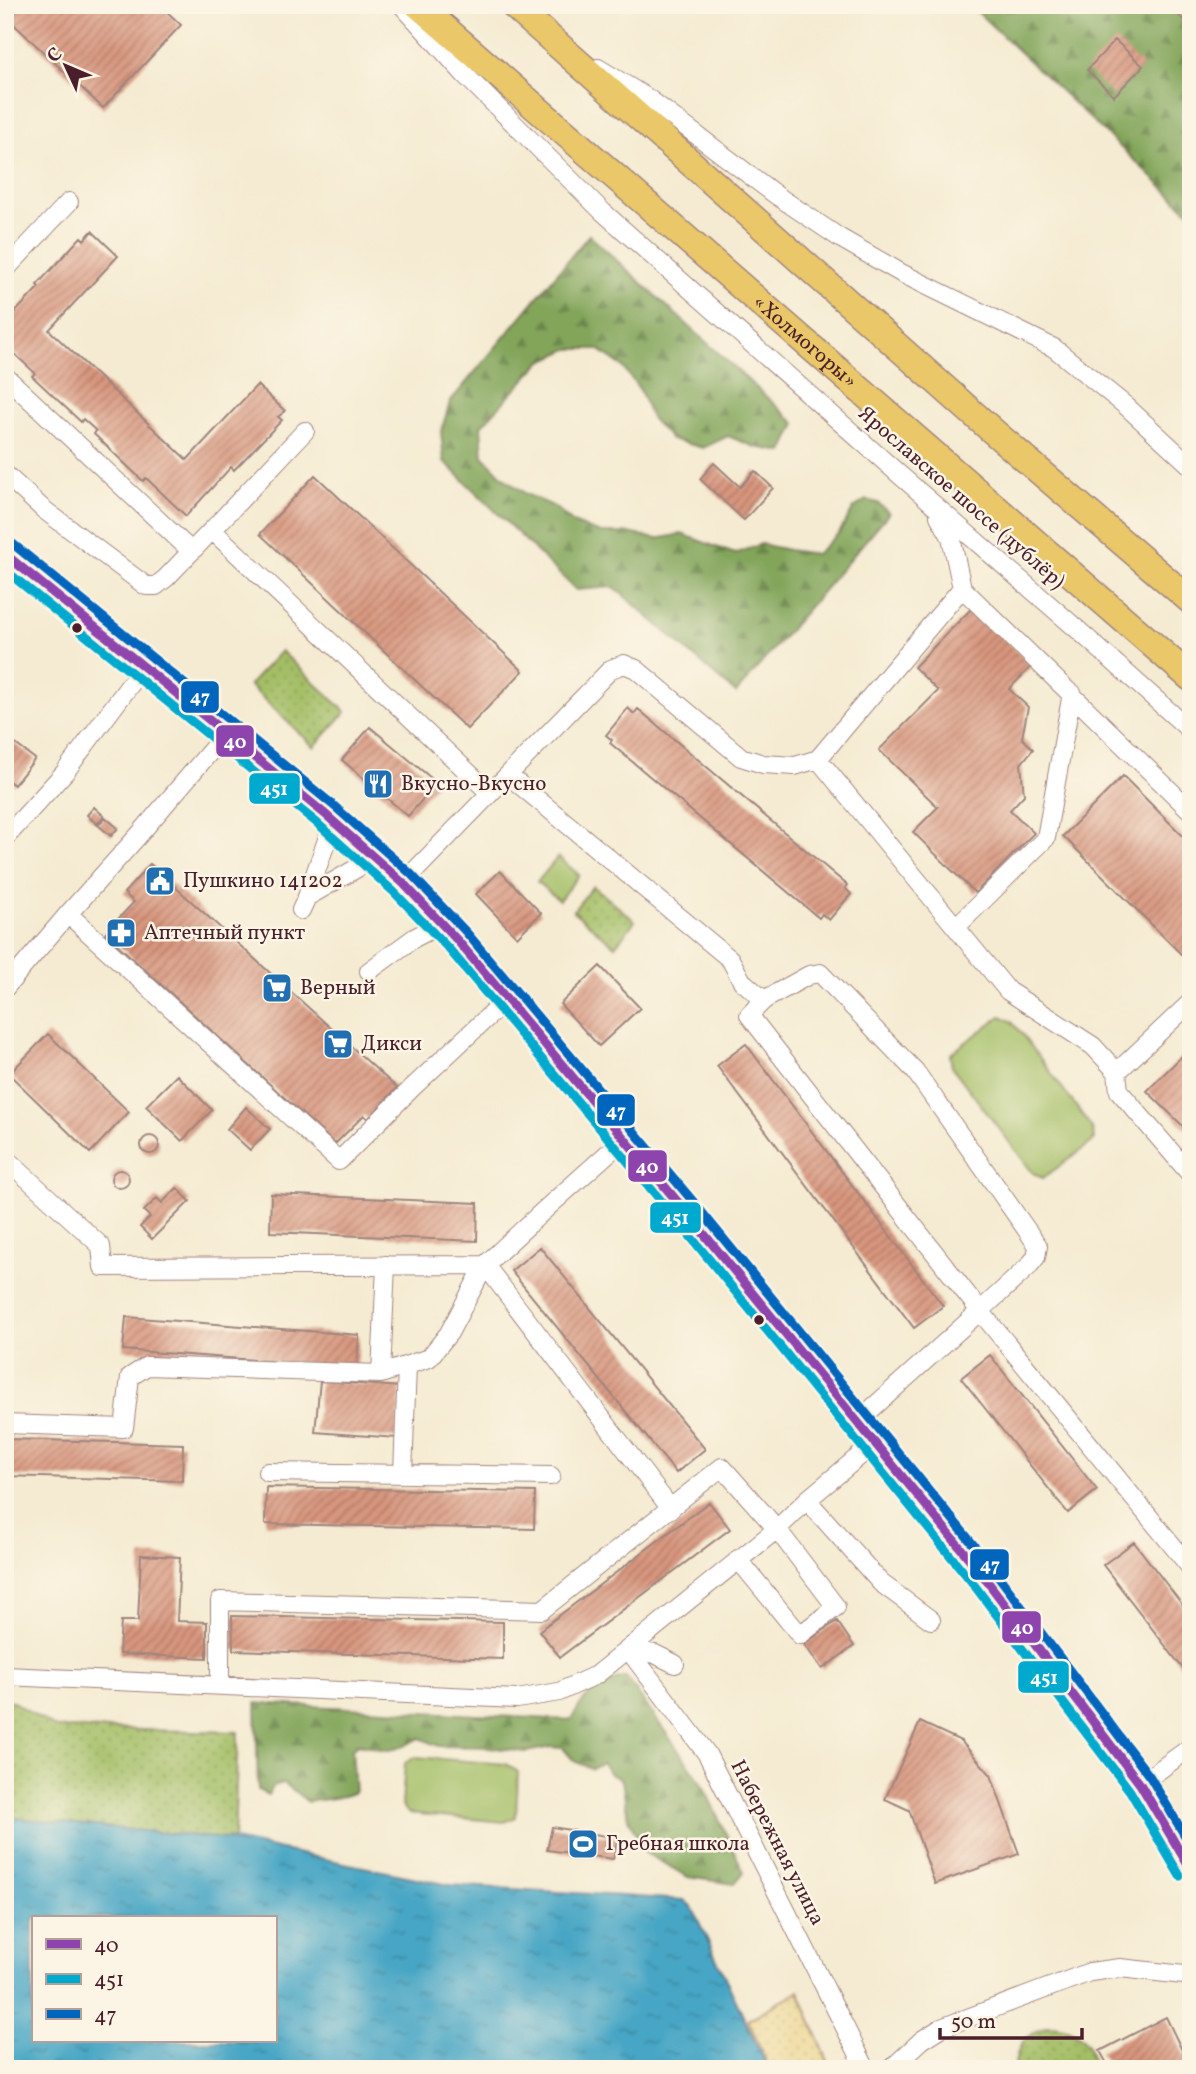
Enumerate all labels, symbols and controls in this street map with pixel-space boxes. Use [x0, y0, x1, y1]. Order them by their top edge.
north arrow [32, 32, 102, 102]
text: С [42, 42, 69, 69]
street label: «Холмогоры» [746, 288, 863, 395]
street label: Ярославское шоссе (дублёр) [851, 400, 1071, 596]
unlabelled marker [70, 621, 84, 635]
line badge: 47 [180, 680, 220, 714]
text: 47 [190, 685, 210, 711]
line badge: 40 [215, 724, 255, 758]
text: 40 [224, 730, 247, 756]
restaurant icon: Вкусно-Вкусно [361, 767, 395, 801]
place label: Вкусно-Вкусно [401, 770, 547, 799]
line badge: 451 [248, 772, 301, 805]
text: 451 [260, 777, 288, 803]
public building icon: Пушкино 141202 [143, 864, 177, 898]
place label: Пушкино 141202 [183, 867, 343, 896]
pharmacy icon: Аптечный пункт [104, 916, 138, 950]
place label: Аптечный пункт [144, 919, 306, 948]
supermarket icon: Верный [260, 971, 294, 1005]
place label: Верный [300, 974, 376, 1003]
supermarket icon: Дикси [321, 1027, 355, 1061]
place label: Дикси [361, 1030, 422, 1059]
line badge: 47 [596, 1093, 636, 1127]
text: 47 [606, 1099, 626, 1125]
line badge: 40 [627, 1149, 668, 1183]
text: 40 [636, 1155, 659, 1181]
line badge: 451 [649, 1201, 702, 1234]
text: 451 [661, 1206, 689, 1232]
unlabelled marker [752, 1313, 766, 1327]
line badge: 47 [969, 1548, 1010, 1581]
text: 47 [980, 1553, 1000, 1579]
line badge: 40 [1001, 1610, 1042, 1644]
text: 40 [1011, 1616, 1034, 1642]
line badge: 451 [1017, 1660, 1070, 1694]
text: 451 [1030, 1666, 1058, 1692]
street label: Набережная улица [723, 1755, 831, 1931]
sports icon: Гребная школа [566, 1827, 600, 1861]
place label: Гребная школа [606, 1830, 750, 1859]
legend [32, 1916, 276, 2042]
text: 40 [94, 1932, 119, 1961]
text: 451 [94, 1966, 124, 1995]
scale bar [940, 1997, 1082, 2041]
text: 47 [94, 2002, 117, 2031]
text: 50 m [951, 2008, 996, 2037]

